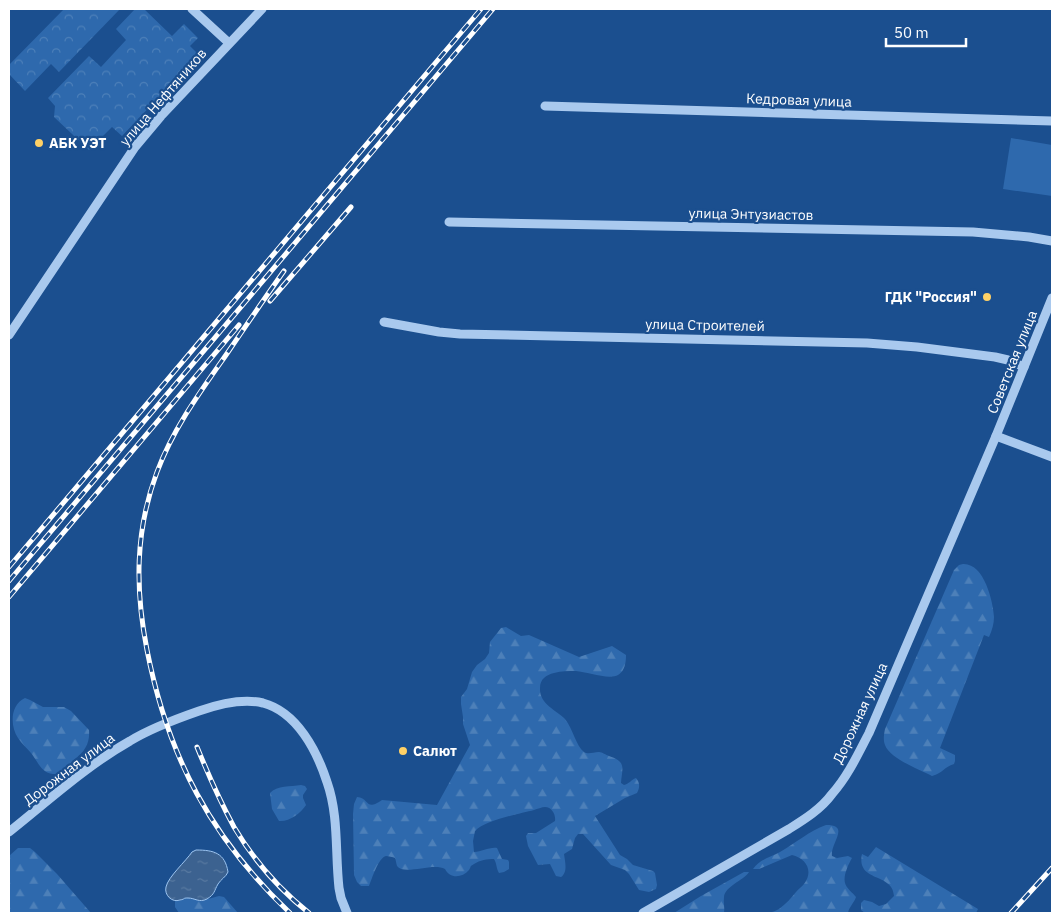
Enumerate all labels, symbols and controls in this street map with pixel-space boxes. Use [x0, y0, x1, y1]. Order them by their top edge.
scale bar [886, 15, 966, 47]
text: 50 m [894, 23, 929, 42]
street label: улица Нефтяников [116, 44, 210, 150]
street label: Кедровая улица [746, 89, 853, 111]
place label: АБК УЭТ [49, 134, 106, 152]
marker: АБК УЭТ [33, 137, 45, 149]
street label: улица Энтузиастов [688, 204, 814, 224]
place label: ГДК "Россия" [885, 288, 977, 306]
marker: ГДК "Россия" [981, 291, 993, 303]
street label: Советская улица [983, 307, 1041, 416]
street label: улица Строителей [645, 315, 765, 335]
street label: Дорожная улица [829, 659, 892, 767]
street label: Дорожная улица [20, 728, 119, 809]
place label: Салют [413, 742, 457, 760]
marker: Салют [397, 745, 409, 757]

